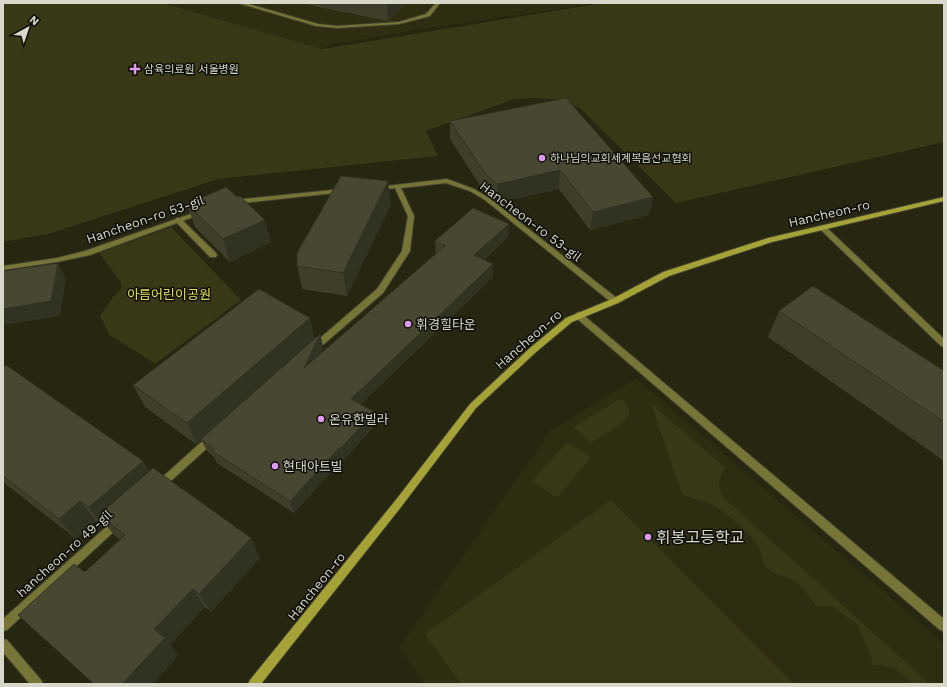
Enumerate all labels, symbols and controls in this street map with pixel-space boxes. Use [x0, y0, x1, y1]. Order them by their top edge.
north arrow [8, 8, 48, 48]
text: N [27, 13, 41, 28]
marker: 삼육의료원 서울병원 [129, 63, 141, 75]
place label: 삼육의료원 서울병원 [144, 63, 239, 76]
place label: 하나님의교회세계복음선교협회 [550, 152, 692, 165]
marker: 하나님의교회세계복음선교협회 [537, 153, 547, 163]
street label: Hancheon-ro 53-gil [477, 178, 585, 265]
street label: Hancheon-ro 53-gil [84, 192, 206, 247]
street label: Hancheon-ro [787, 197, 871, 230]
park label: 아름어린이공원 [127, 287, 211, 302]
street label: Hancheon-ro [492, 306, 565, 372]
place label: 휘경힐타운 [416, 317, 476, 332]
marker: 휘경힐타운 [403, 319, 413, 329]
place label: 온유한빌라 [329, 412, 389, 427]
marker: 온유한빌라 [316, 414, 326, 424]
place label: 현대아트빌 [283, 459, 343, 474]
marker: 현대아트빌 [270, 461, 280, 471]
street label: hancheon-ro 49-gil [14, 507, 115, 600]
place label: 휘봉고등학교 [656, 528, 744, 547]
marker: 휘봉고등학교 [643, 532, 653, 542]
street label: Hancheon-ro [284, 549, 348, 623]

